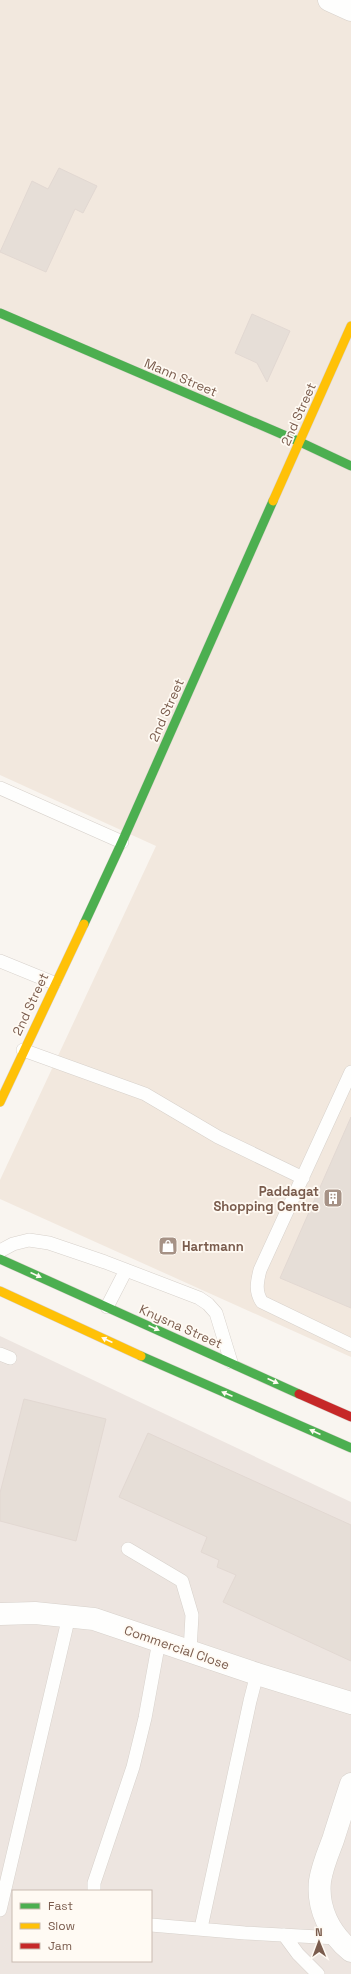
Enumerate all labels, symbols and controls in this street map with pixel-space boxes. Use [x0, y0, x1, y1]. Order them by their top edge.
street label: Mann Street [142, 354, 220, 400]
street label: 2nd Street [277, 380, 320, 448]
street label: 2nd Street [145, 676, 188, 744]
street label: 2nd Street [9, 970, 52, 1038]
place label: Paddagat Shopping Centre [213, 1183, 319, 1215]
building icon: Paddagat Shopping Centre [322, 1187, 344, 1209]
shop icon: Hartmann [157, 1235, 179, 1257]
place label: Hartmann [182, 1238, 244, 1255]
one-way arrow [30, 1272, 41, 1278]
street label: Knysna Street [137, 1301, 225, 1352]
one-way arrow [149, 1325, 160, 1331]
one-way arrow [101, 1337, 113, 1343]
one-way arrow [267, 1378, 279, 1385]
one-way arrow [221, 1390, 233, 1397]
one-way arrow [310, 1429, 321, 1435]
street label: Commercial Close [122, 1621, 232, 1673]
legend [12, 1890, 152, 1962]
text: Fast [48, 1898, 73, 1914]
text: Slow [48, 1918, 75, 1934]
north arrow [299, 1922, 339, 1962]
text: N [315, 1925, 323, 1939]
text: Jam [48, 1938, 72, 1954]

